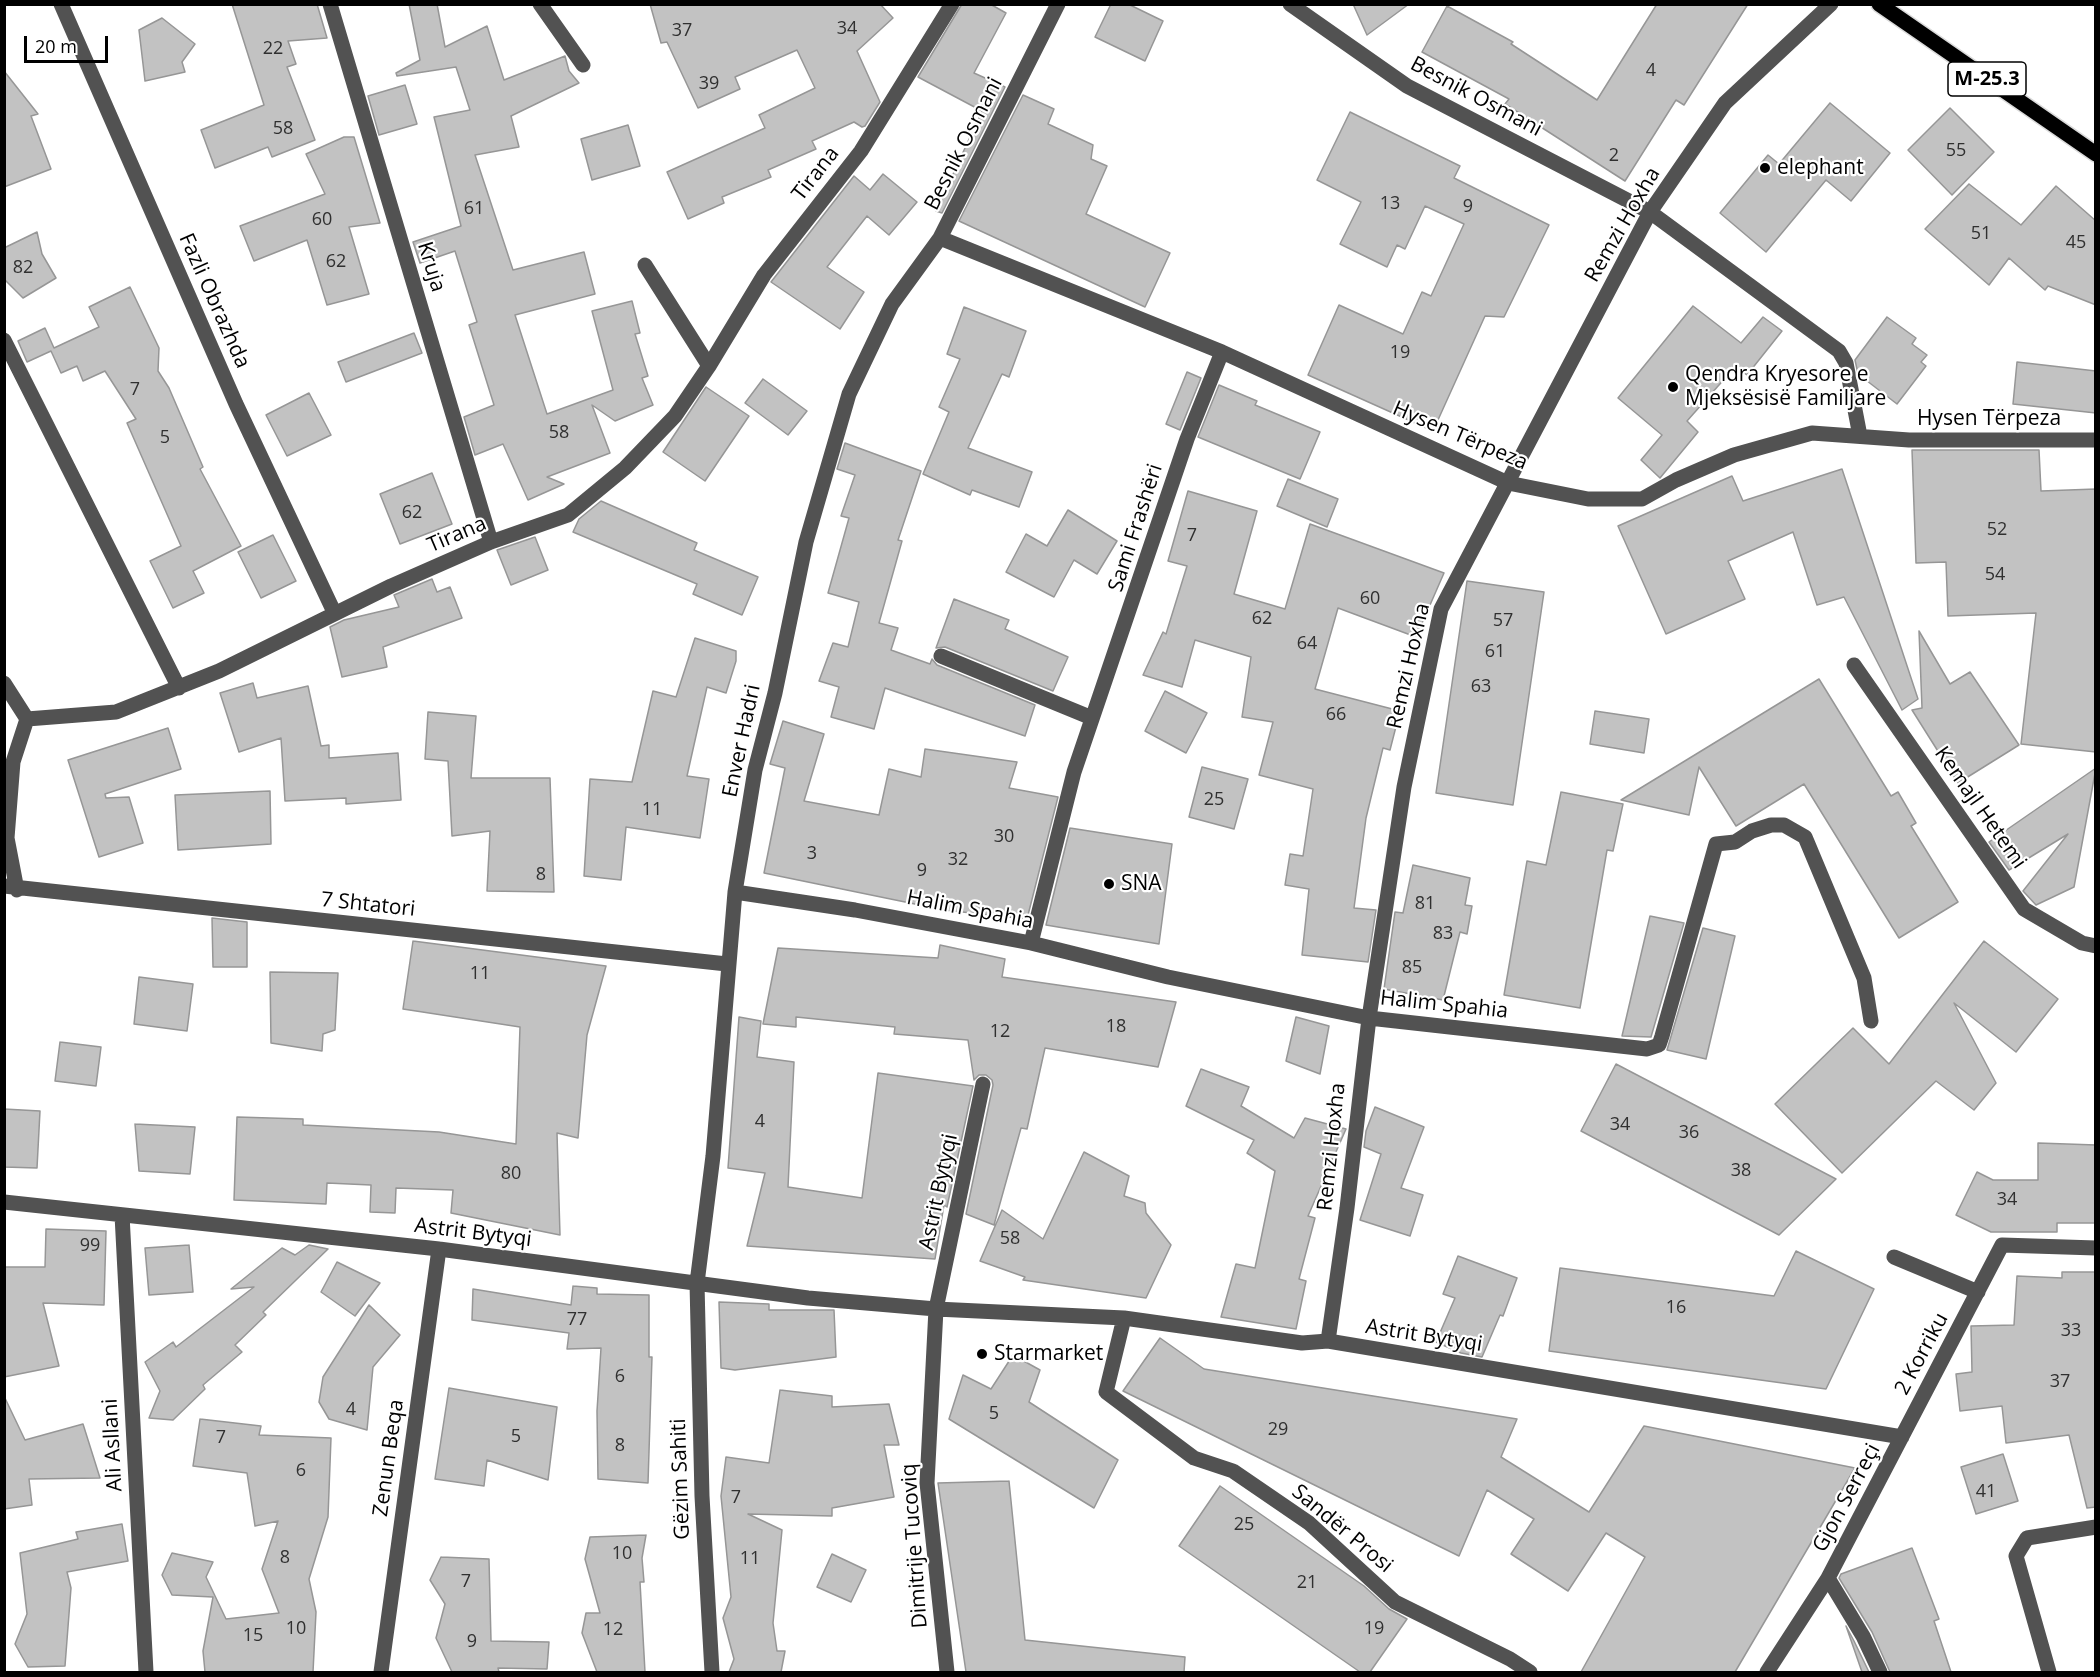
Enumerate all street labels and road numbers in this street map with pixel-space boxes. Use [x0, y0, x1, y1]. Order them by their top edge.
street label: Besnik Osmani [1406, 52, 1546, 142]
road number: M-25.3 [1948, 62, 2026, 96]
street label: Besnik Osmani [920, 73, 1008, 215]
street label: Tirana [787, 142, 845, 206]
street label: Remzi Hoxha [1580, 163, 1666, 287]
street label: Fazli Obrazhda [173, 230, 255, 372]
street label: Kruja [411, 239, 451, 295]
street label: Hysen Tërpeza [1389, 396, 1531, 476]
street label: Hysen Tërpeza [1917, 406, 2061, 432]
street label: Sami Frashëri [1103, 461, 1169, 595]
street label: Tirana [424, 511, 490, 559]
street label: Remzi Hoxha [1382, 601, 1436, 731]
street label: Enver Hadri [718, 682, 766, 800]
street label: Kemajl Hetemi [1929, 742, 2031, 874]
street label: Halim Spahia [905, 885, 1035, 935]
street label: 7 Shtatori [319, 888, 417, 922]
street label: Halim Spahia [1379, 986, 1509, 1024]
street label: Remzi Hoxha [1313, 1082, 1351, 1212]
street label: Astrit Bytyqi [914, 1132, 964, 1252]
street label: Astrit Bytyqi [413, 1213, 533, 1253]
street label: 2 Korriku [1890, 1309, 1954, 1399]
street label: Astrit Bytyqi [1364, 1314, 1484, 1358]
street label: Ali Asllani [98, 1398, 128, 1492]
street label: Zenun Beqa [368, 1398, 410, 1518]
street label: Gëzim Sahiti [666, 1418, 696, 1540]
street label: Gjon Serreçi [1808, 1439, 1886, 1557]
street label: Dimitrije Tucoviq [897, 1463, 933, 1629]
street label: Sandër Prosi [1286, 1480, 1398, 1578]

